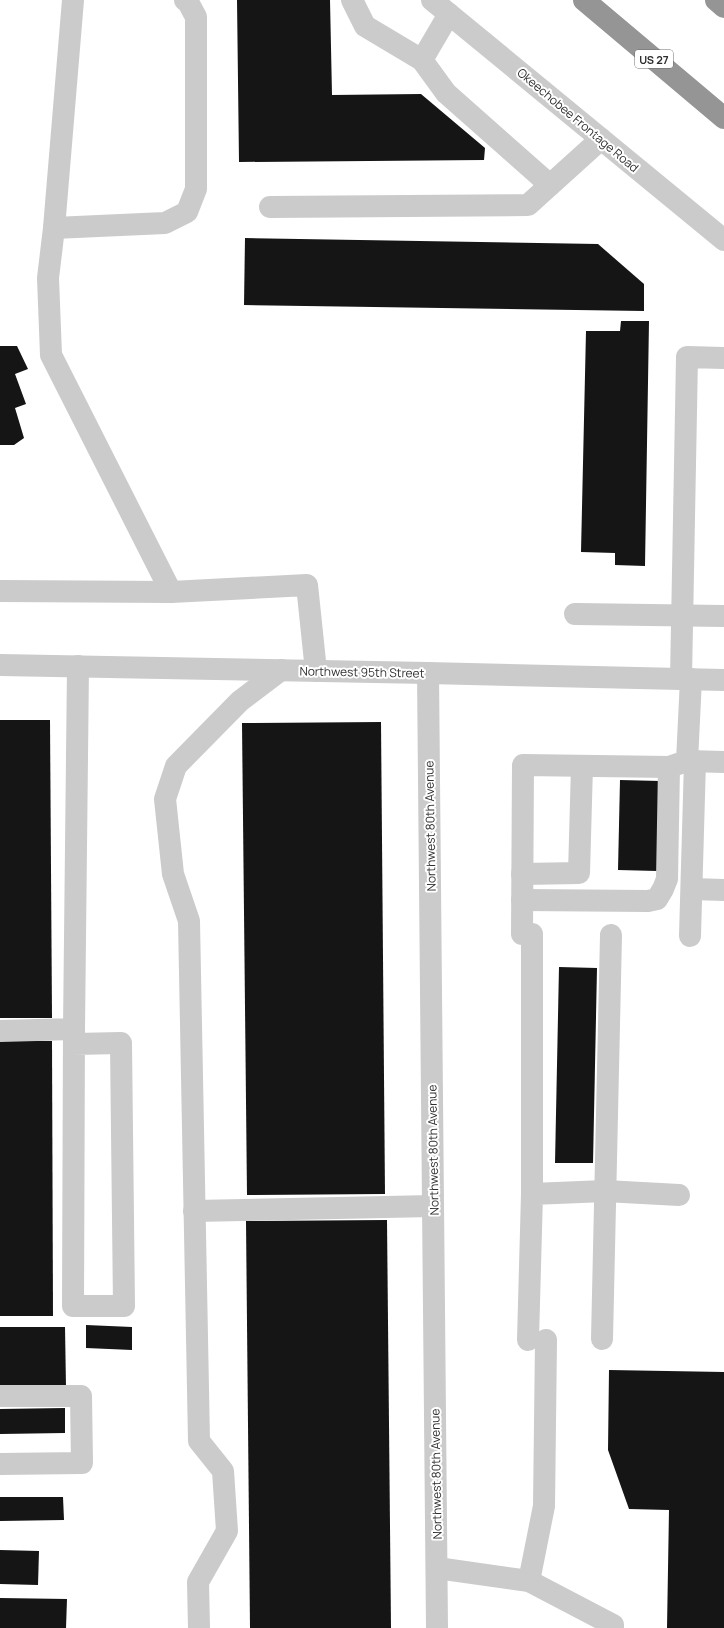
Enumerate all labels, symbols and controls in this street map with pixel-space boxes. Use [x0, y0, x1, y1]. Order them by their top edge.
road number: US 27 [635, 50, 673, 68]
street label: Okeechobee Frontage Road [514, 64, 642, 176]
street label: Northwest 95th Street [299, 662, 425, 682]
street label: Northwest 80th Avenue [420, 760, 440, 892]
street label: Northwest 80th Avenue [423, 1084, 443, 1216]
street label: Northwest 80th Avenue [426, 1408, 446, 1540]

